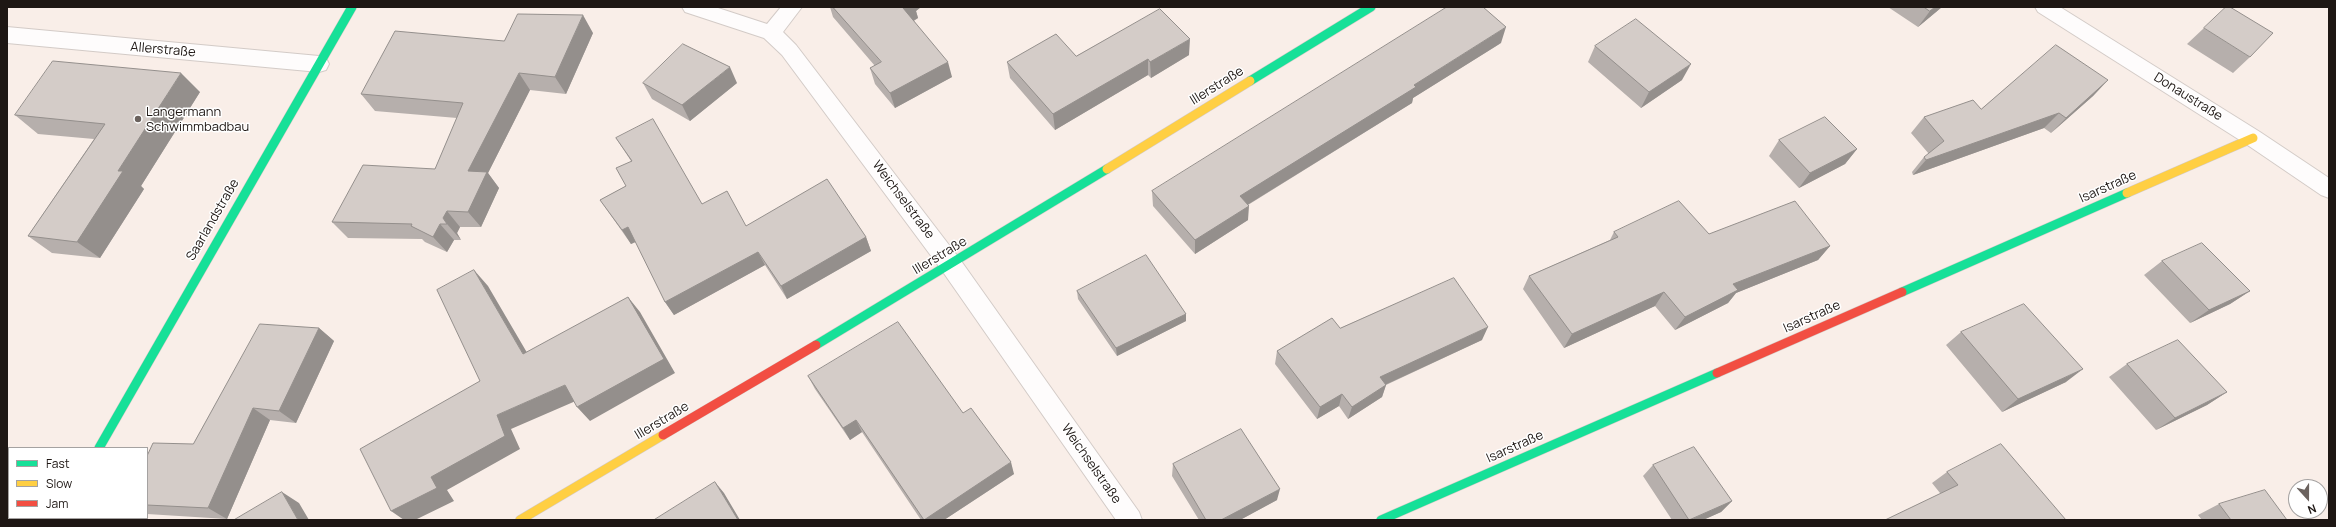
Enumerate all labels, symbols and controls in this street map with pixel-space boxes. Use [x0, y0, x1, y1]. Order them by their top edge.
street label: Allerstraße [130, 39, 196, 61]
street label: Illerstraße [1187, 63, 1247, 109]
street label: Donaustraße [2151, 70, 2225, 124]
place label: Langermann Schwimmbadbau [146, 104, 249, 135]
marker: Langermann Schwimmbadbau [133, 114, 143, 124]
street label: Weichselstraße [869, 158, 937, 242]
street label: Isarstraße [2077, 168, 2139, 206]
street label: Saarlandstraße [183, 176, 243, 264]
street label: Illerstraße [910, 234, 970, 278]
street label: Isarstraße [1781, 298, 1843, 336]
street label: Illerstraße [632, 399, 692, 443]
street label: Weichselstraße [1058, 421, 1124, 507]
street label: Isarstraße [1484, 428, 1546, 466]
legend [8, 447, 148, 519]
text: Fast [46, 455, 70, 472]
text: Slow [46, 475, 72, 492]
north arrow [2288, 479, 2328, 519]
text: Jam [46, 495, 68, 512]
text: N [2306, 501, 2318, 518]

